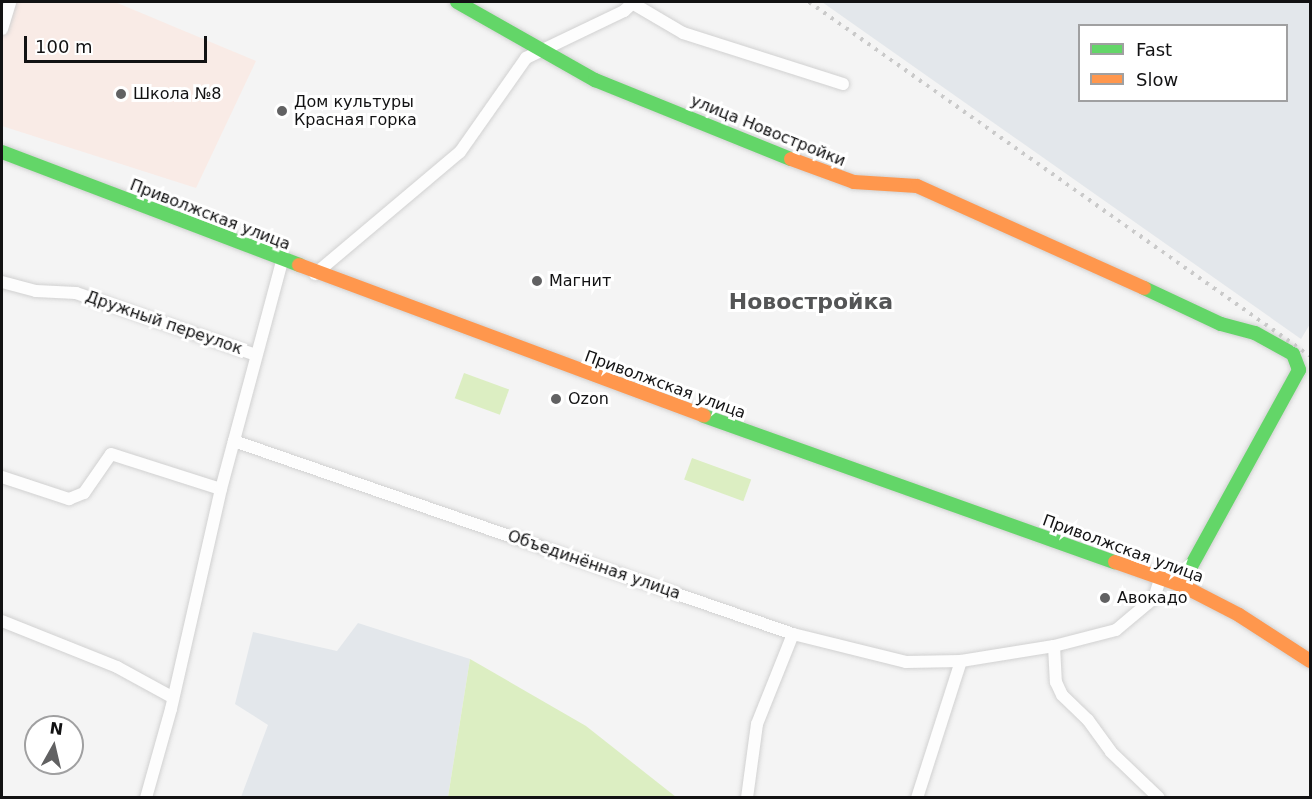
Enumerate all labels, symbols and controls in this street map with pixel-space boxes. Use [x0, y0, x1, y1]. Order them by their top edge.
scale bar [27, 24, 210, 62]
legend [1078, 24, 1288, 102]
text: 100 m [35, 36, 93, 57]
text: Fast [1136, 39, 1172, 60]
text: Slow [1136, 69, 1178, 90]
place label: Школа №8 [133, 84, 222, 104]
marker: Школа №8 [114, 87, 128, 101]
street label: улица Новостройки [688, 91, 848, 171]
place label: Дом культуры Красная горка [294, 92, 417, 130]
marker: Дом культуры Красная горка [275, 104, 289, 118]
street label: Приволжская улица [127, 176, 293, 254]
place label: Магнит [549, 271, 611, 291]
marker: Магнит [530, 274, 544, 288]
street label: Дружный переулок [83, 287, 245, 359]
district label: Новостройка [729, 289, 893, 315]
street label: Приволжская улица [582, 347, 748, 423]
place label: Ozon [568, 389, 609, 409]
marker: Ozon [549, 392, 563, 406]
street label: Приволжская улица [1040, 511, 1206, 587]
street label: Объединённая улица [505, 526, 683, 604]
place label: Авокадо [1117, 588, 1187, 608]
marker: Авокадо [1098, 591, 1112, 605]
north arrow [24, 715, 84, 775]
text: N [48, 718, 64, 739]

